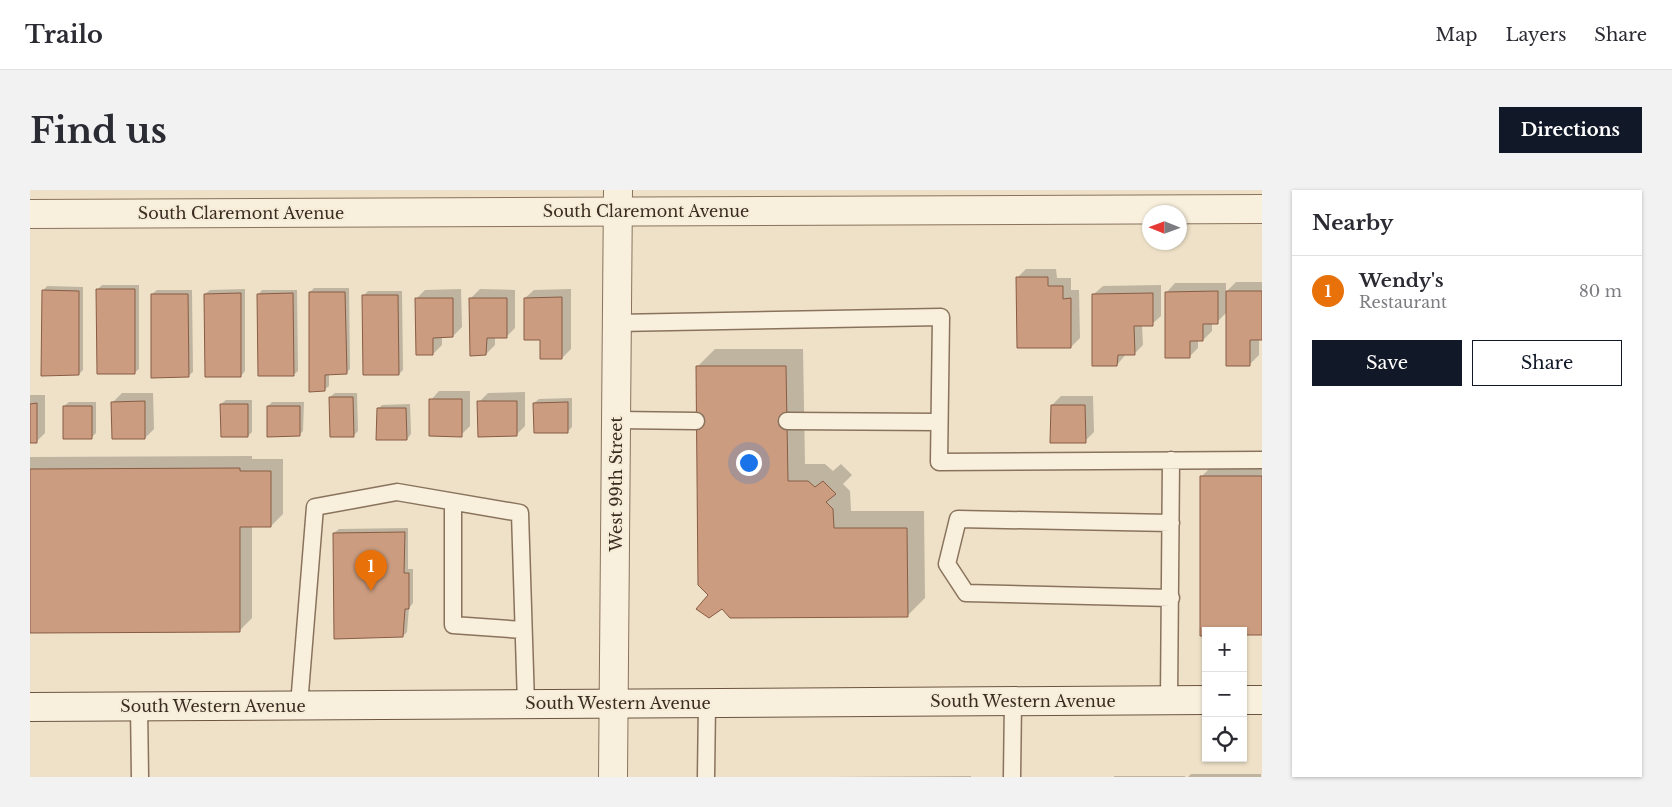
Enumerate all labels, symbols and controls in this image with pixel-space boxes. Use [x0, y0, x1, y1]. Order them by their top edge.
text: Trailo [25, 20, 103, 49]
text: Map [1436, 24, 1477, 46]
text: Layers [1505, 24, 1566, 46]
text: Share [1594, 24, 1647, 46]
button: Directions [1499, 107, 1642, 153]
text: Find us [30, 109, 167, 152]
street label: South Claremont Avenue [543, 201, 749, 221]
street label: South Claremont Avenue [138, 203, 344, 223]
north arrow [1142, 205, 1187, 250]
text: Nearby [1312, 210, 1393, 236]
text: Wendy's [1359, 269, 1444, 292]
text: 1 [1325, 281, 1331, 301]
text: 80 m [1579, 281, 1622, 301]
text: Restaurant [1359, 292, 1447, 312]
button: Save [1312, 340, 1462, 386]
button: Share [1472, 340, 1622, 386]
street label: West 99th Street [606, 416, 626, 553]
your location [736, 450, 762, 476]
pin: 1 [355, 550, 387, 591]
map controls [1202, 627, 1247, 762]
button: + [1202, 627, 1247, 672]
button: − [1202, 672, 1247, 717]
street label: South Western Avenue [930, 691, 1116, 711]
street label: South Western Avenue [525, 693, 711, 713]
street label: South Western Avenue [120, 696, 306, 716]
button: locate [1202, 717, 1247, 762]

